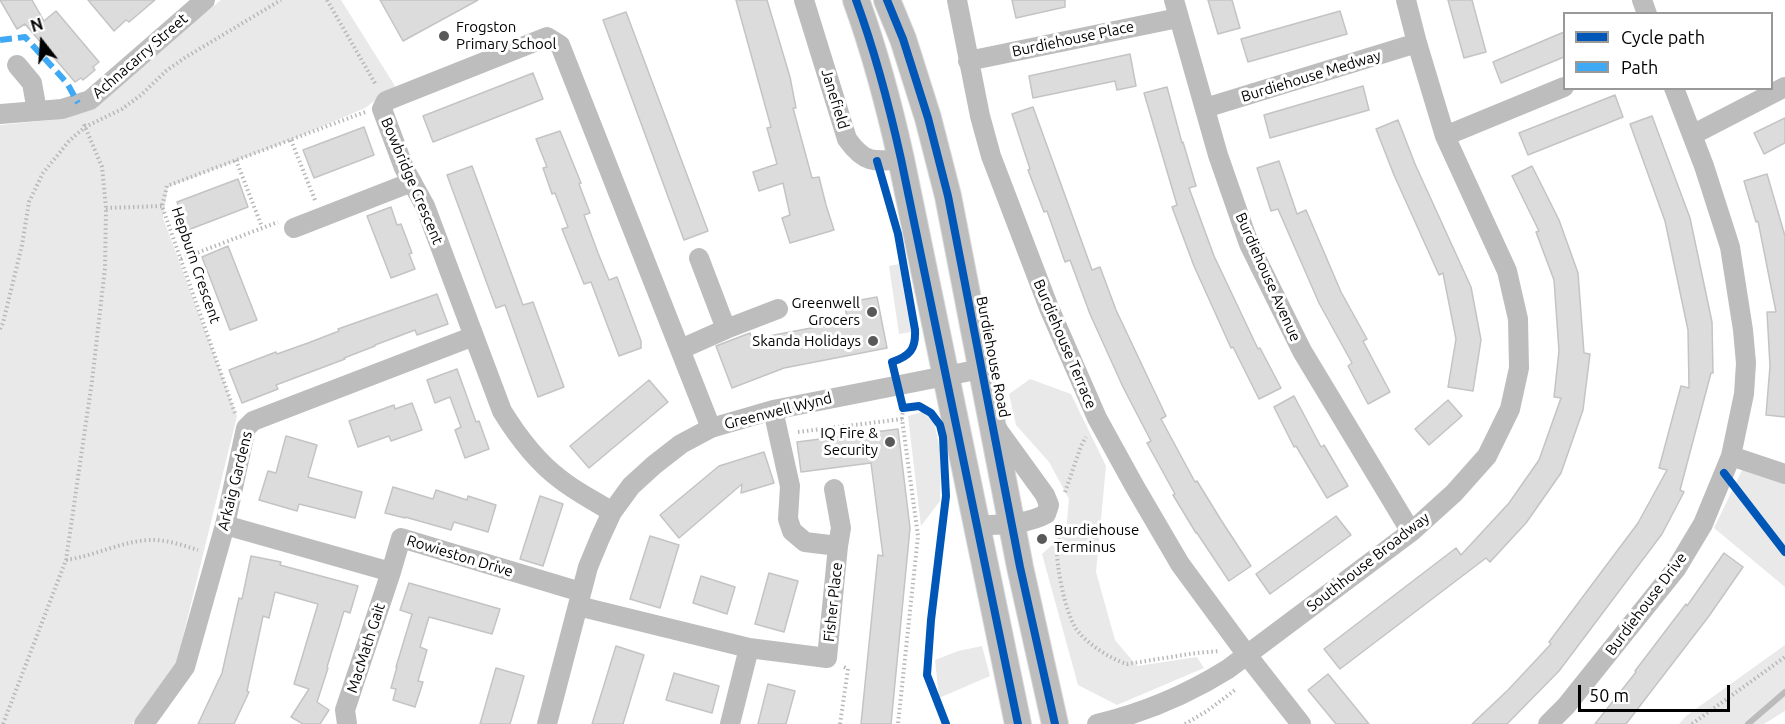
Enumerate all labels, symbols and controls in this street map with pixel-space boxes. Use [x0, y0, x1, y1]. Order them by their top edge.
street label: Achnacarry Street [89, 10, 191, 102]
north arrow [12, 12, 72, 72]
legend [1563, 12, 1773, 90]
text: N [28, 14, 45, 35]
street label: Burdiehouse Place [1010, 17, 1136, 61]
place label: Frogston Primary School [456, 18, 557, 53]
text: Cycle path [1621, 27, 1705, 47]
marker: Frogston Primary School [437, 29, 451, 43]
street label: Burdiehouse Medway [1239, 46, 1383, 106]
text: Path [1621, 57, 1658, 77]
street label: Janefield [817, 67, 853, 131]
street label: Bowbridge Crescent [377, 115, 447, 247]
street label: Hepburn Crescent [168, 204, 224, 326]
street label: Burdiehouse Avenue [1231, 210, 1305, 344]
street label: Burdiehouse Terrace [1030, 277, 1100, 411]
place label: Greenwell Grocers [792, 294, 860, 329]
street label: Burdiehouse Road [972, 295, 1014, 419]
marker: Greenwell Grocers [865, 305, 879, 319]
place label: Skanda Holidays [752, 332, 861, 350]
marker: Skanda Holidays [866, 334, 880, 348]
street label: Greenwell Wynd [722, 389, 834, 433]
place label: IQ Fire & Security [820, 424, 878, 459]
street label: Arkaig Gardens [214, 429, 256, 533]
marker: IQ Fire & Security [883, 435, 897, 449]
street label: Southhouse Broadway [1303, 508, 1433, 616]
place label: Burdiehouse Terminus [1054, 521, 1139, 556]
street label: Rowieston Drive [405, 531, 515, 581]
marker: Burdiehouse Terminus [1035, 532, 1049, 546]
street label: Burdiehouse Drive [1601, 549, 1691, 659]
street label: Fisher Place [820, 561, 846, 643]
street label: MacMath Gait [343, 601, 389, 695]
scale bar [1581, 673, 1732, 711]
text: 50 m [1589, 685, 1629, 705]

